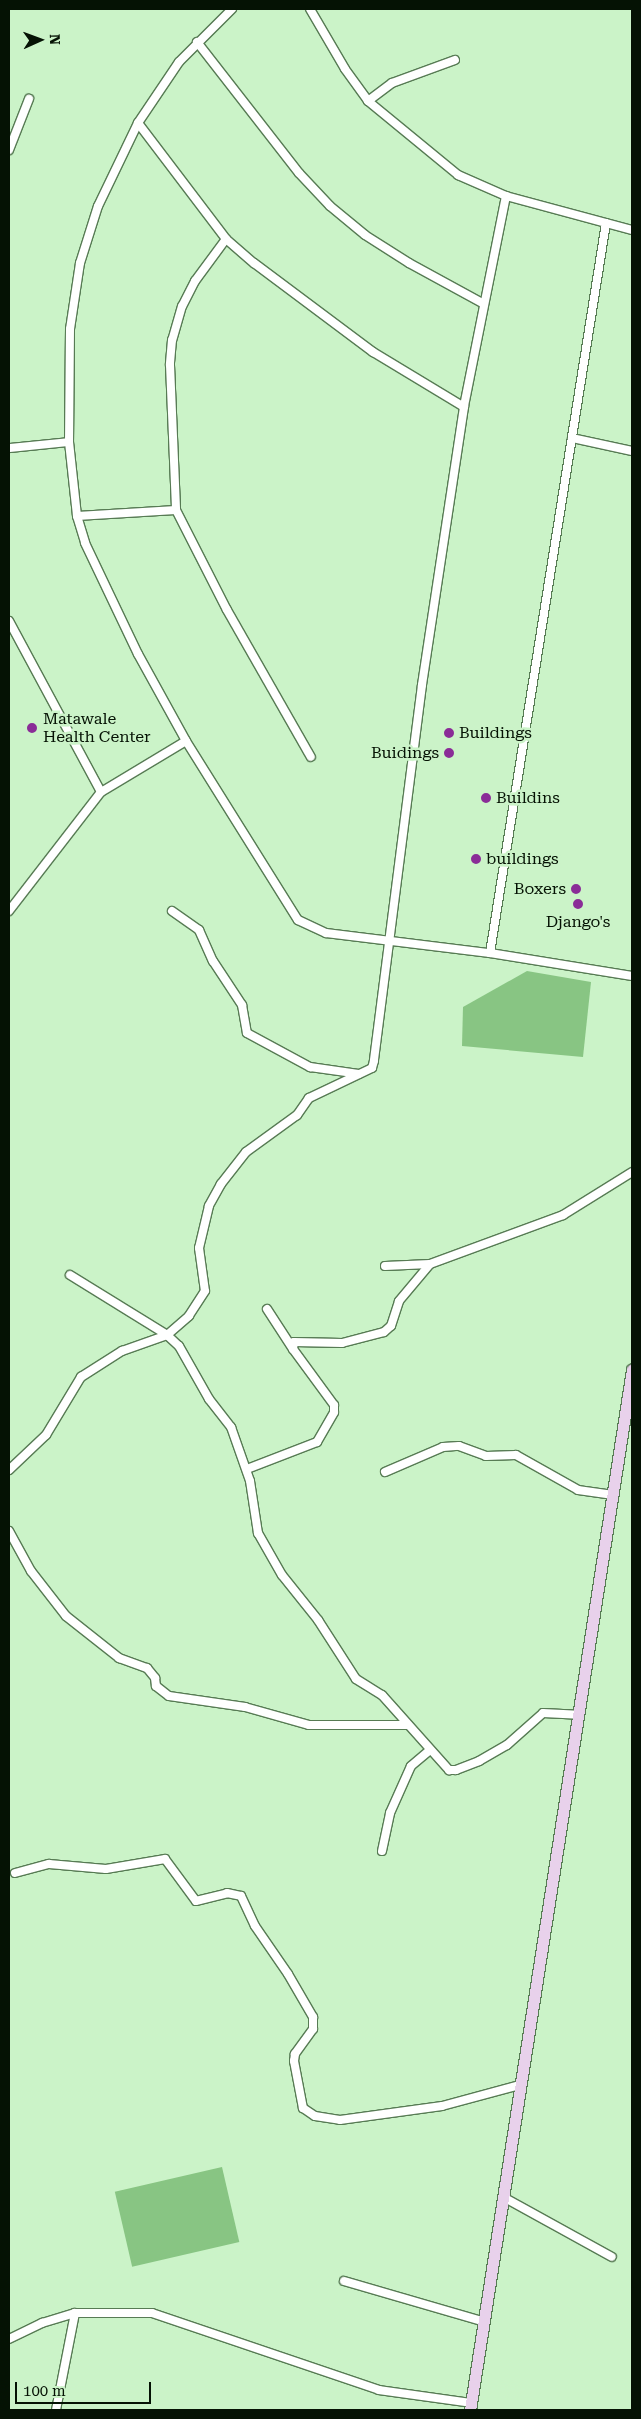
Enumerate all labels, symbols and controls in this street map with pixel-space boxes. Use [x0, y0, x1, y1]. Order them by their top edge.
north arrow [15, 15, 65, 65]
text: N [47, 34, 63, 45]
place label: Matawale Health Center [43, 709, 151, 747]
marker: Matawale Health Center [25, 721, 39, 735]
place label: Buildings [459, 723, 532, 743]
marker: Buildings [443, 727, 455, 739]
place label: Buidings [371, 743, 439, 763]
marker: Buidings [443, 747, 455, 759]
place label: Buildins [496, 788, 560, 808]
marker: Buildins [480, 792, 492, 804]
place label: buildings [486, 849, 559, 869]
marker: buildings [470, 853, 482, 865]
place label: Boxers [514, 879, 566, 899]
marker: Boxers [570, 883, 582, 895]
marker: Django's [572, 898, 584, 910]
place label: Django's [546, 912, 610, 932]
scale bar [18, 2372, 154, 2404]
text: 100 m [23, 2382, 66, 2400]

